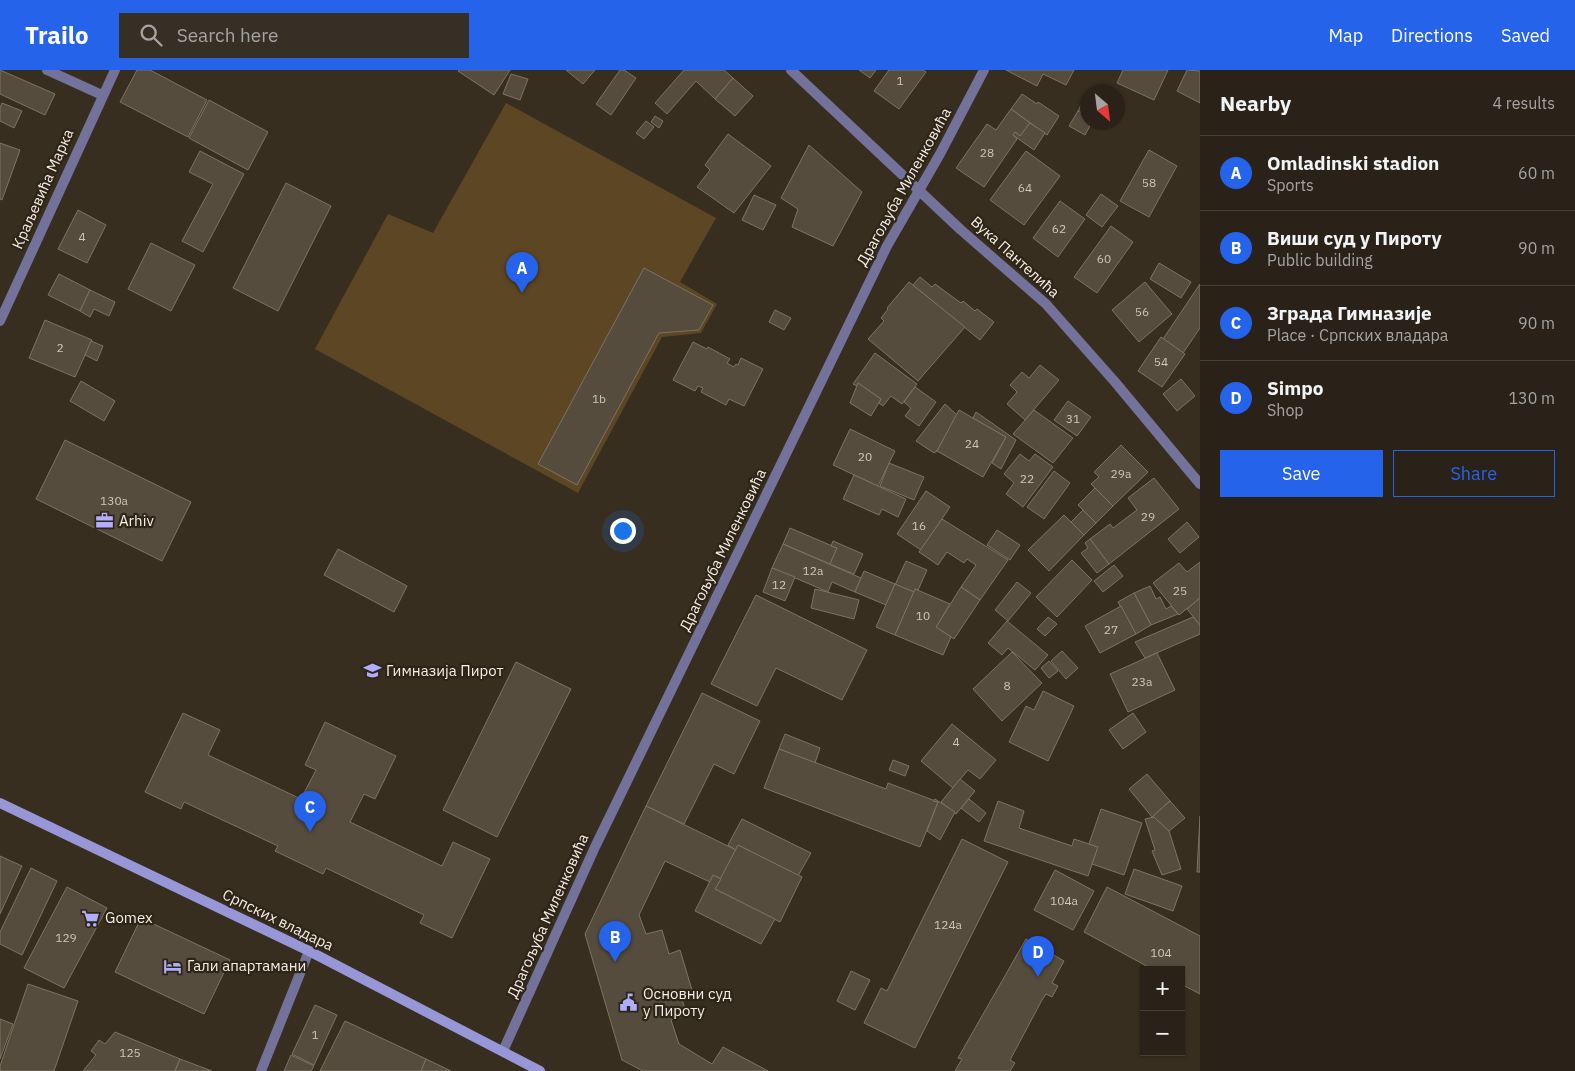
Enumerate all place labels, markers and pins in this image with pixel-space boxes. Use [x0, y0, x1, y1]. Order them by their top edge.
pin: A [506, 252, 538, 293]
office icon: Arhiv [95, 511, 115, 531]
place label: Arhiv [119, 511, 154, 530]
school or university icon: Гимназија Пирот [362, 661, 382, 681]
place label: Гимназија Пирот [386, 661, 504, 680]
pin: C [294, 791, 326, 832]
supermarket icon: Gomex [81, 908, 101, 928]
place label: Gomex [105, 908, 153, 927]
pin: B [599, 921, 631, 962]
pin: D [1022, 936, 1054, 977]
hotel icon: Гали апартамани [163, 956, 183, 976]
place label: Гали апартамани [187, 956, 306, 975]
place label: Основни суд у Пироту [643, 984, 732, 1020]
public building icon: Основни суд у Пироту [619, 993, 639, 1013]

